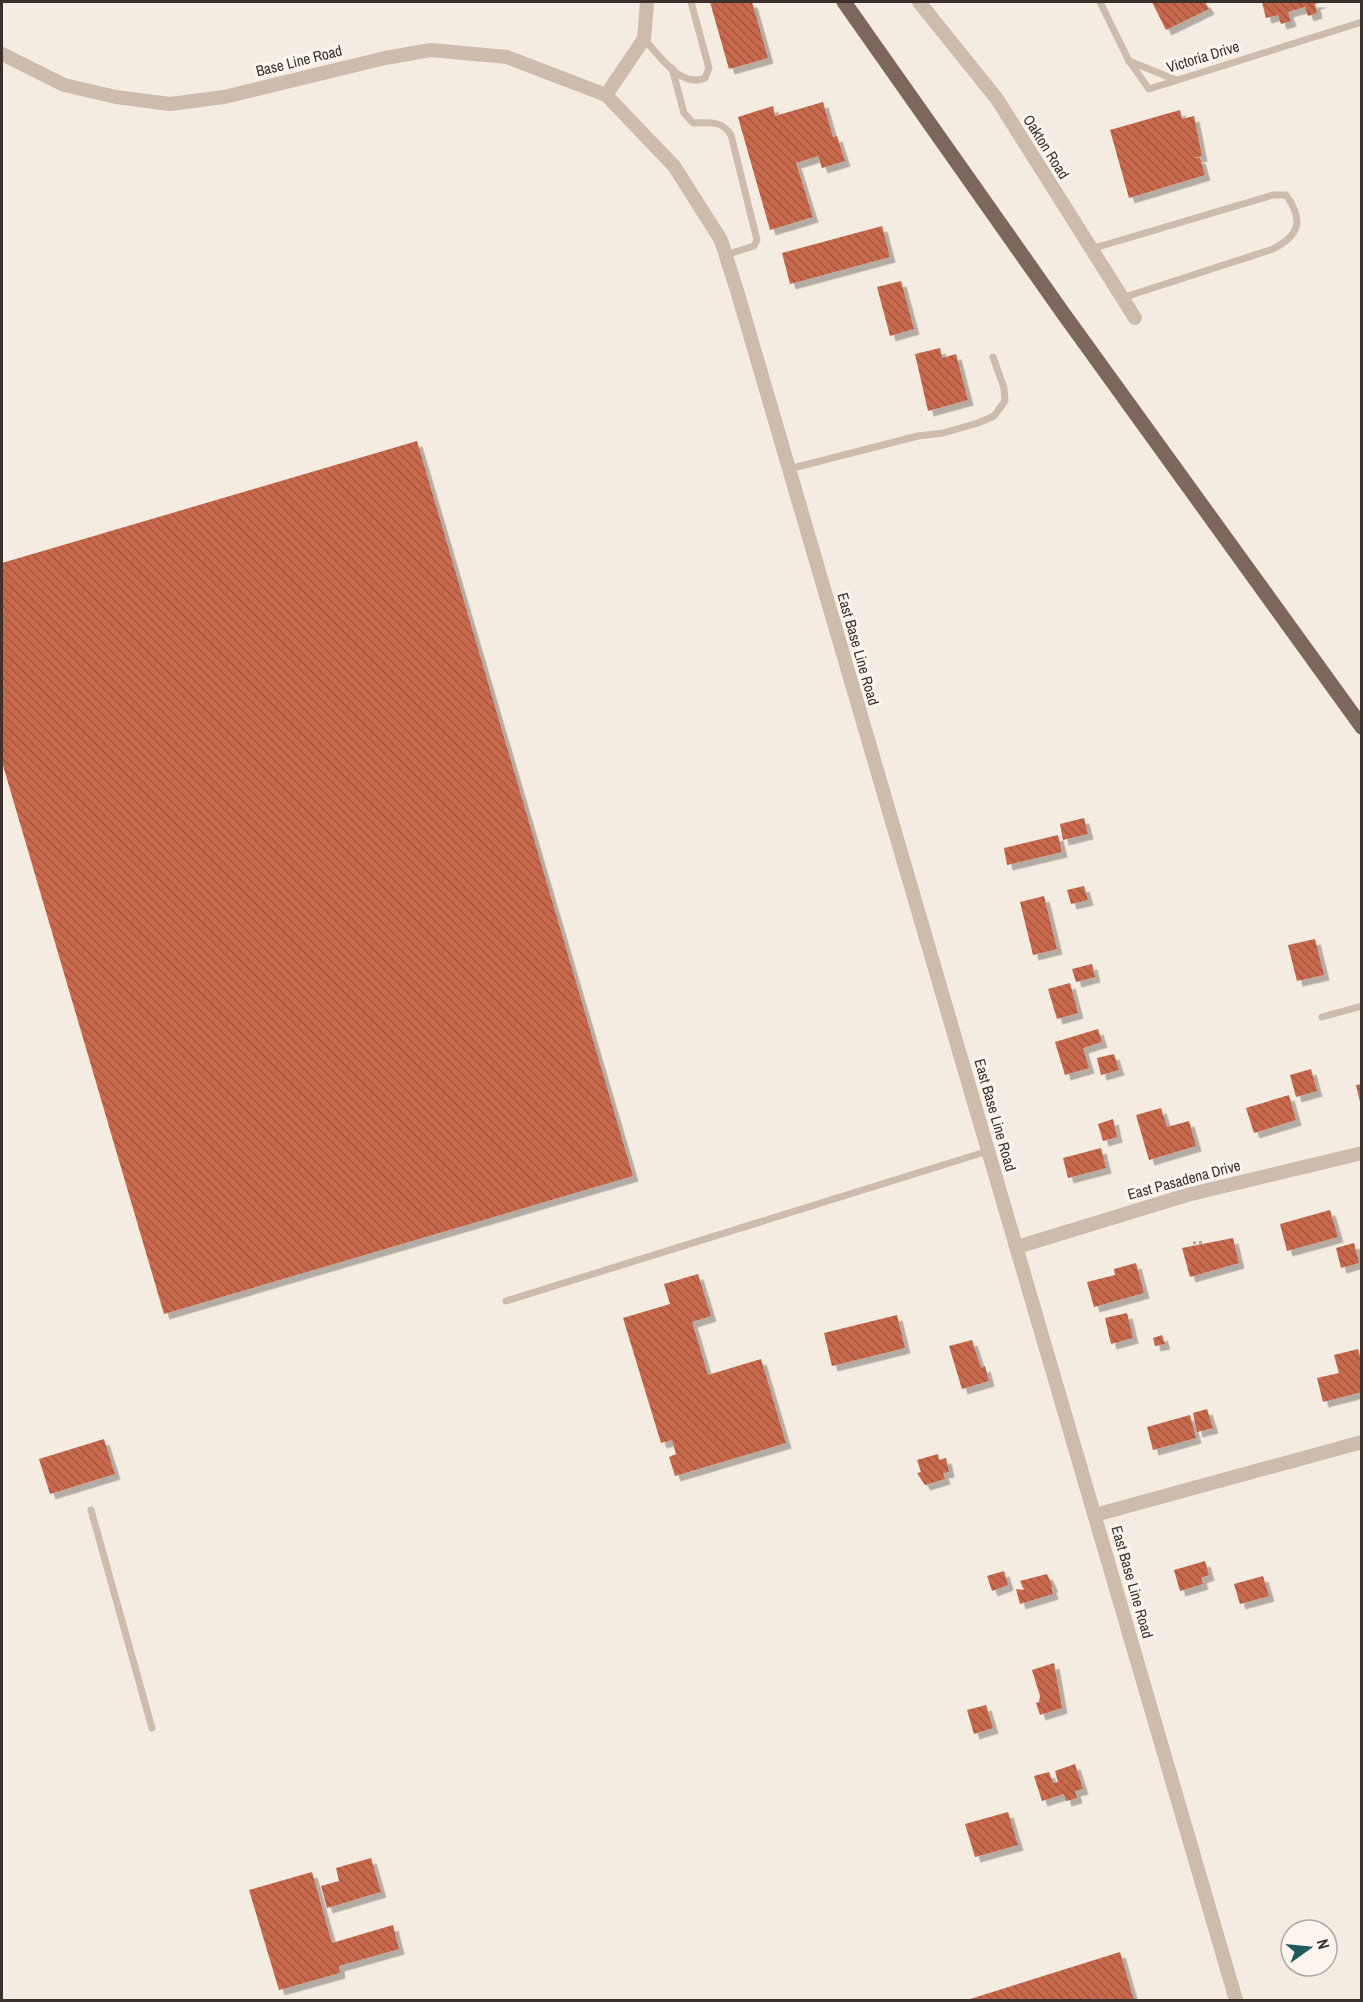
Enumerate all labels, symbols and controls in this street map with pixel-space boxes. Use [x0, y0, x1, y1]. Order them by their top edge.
street label: Victoria Drive [1164, 35, 1242, 78]
street label: Base Line Road [254, 40, 344, 81]
street label: Oakton Road [1018, 110, 1075, 183]
street label: East Base Line Road [832, 590, 885, 708]
street label: East Base Line Road [969, 1056, 1022, 1174]
street label: East Pasadena Drive [1125, 1154, 1243, 1205]
street label: East Base Line Road [1106, 1523, 1159, 1641]
north arrow [1279, 1918, 1339, 1978]
text: N [1312, 1937, 1335, 1952]

